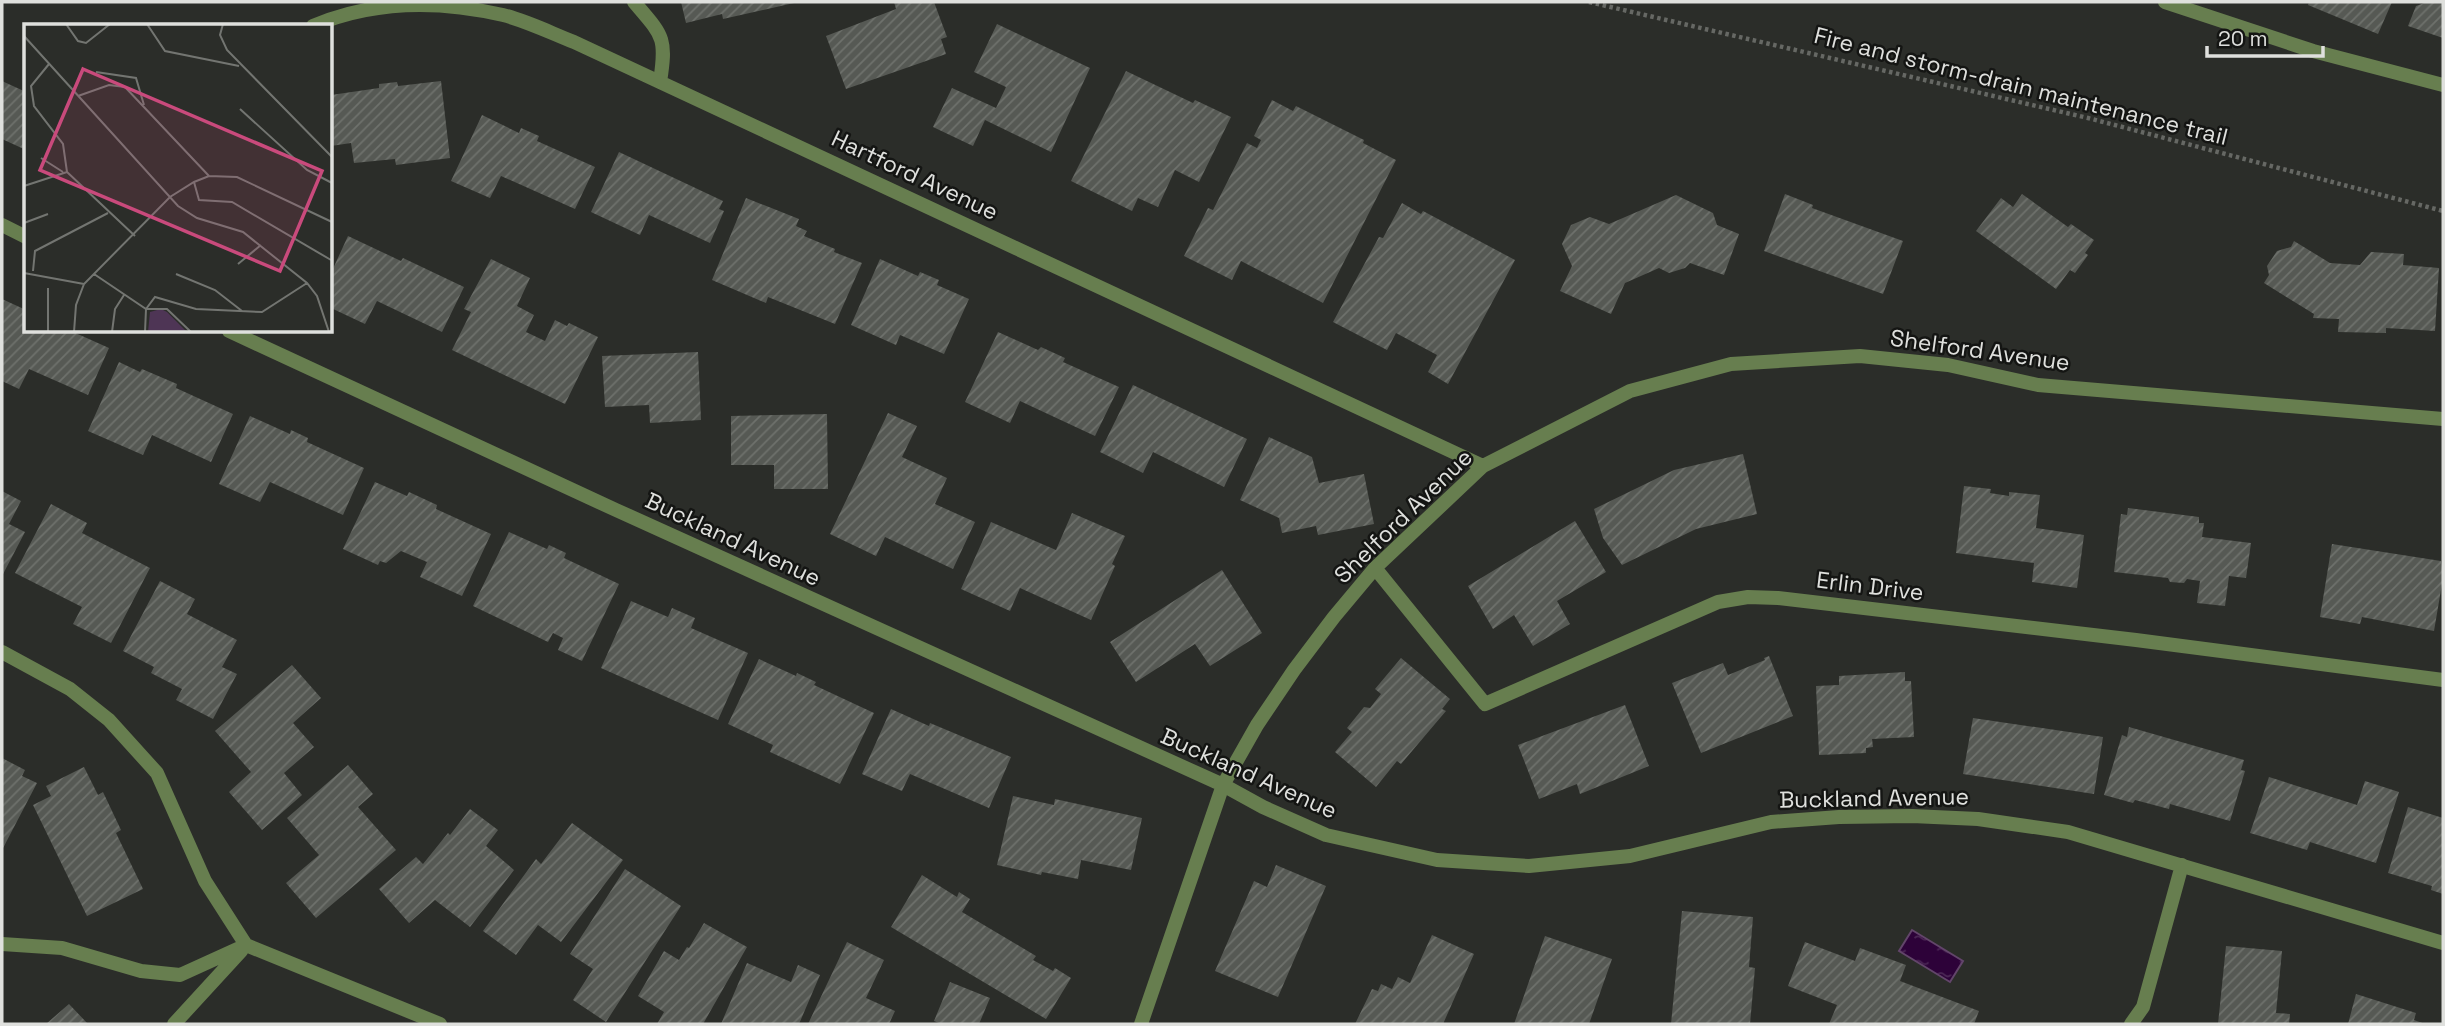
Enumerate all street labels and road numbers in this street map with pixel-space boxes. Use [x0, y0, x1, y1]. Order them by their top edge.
street label: Fire and storm-drain maintenance trail [1811, 20, 2231, 152]
street label: Hartford Avenue [827, 123, 1003, 227]
street label: Shelford Avenue [1888, 323, 2072, 377]
street label: Shelford Avenue [1327, 442, 1479, 590]
street label: Buckland Avenue [641, 485, 825, 593]
street label: Erlin Drive [1815, 565, 1925, 607]
street label: Buckland Avenue [1156, 721, 1342, 825]
street label: Buckland Avenue [1779, 781, 1969, 815]

